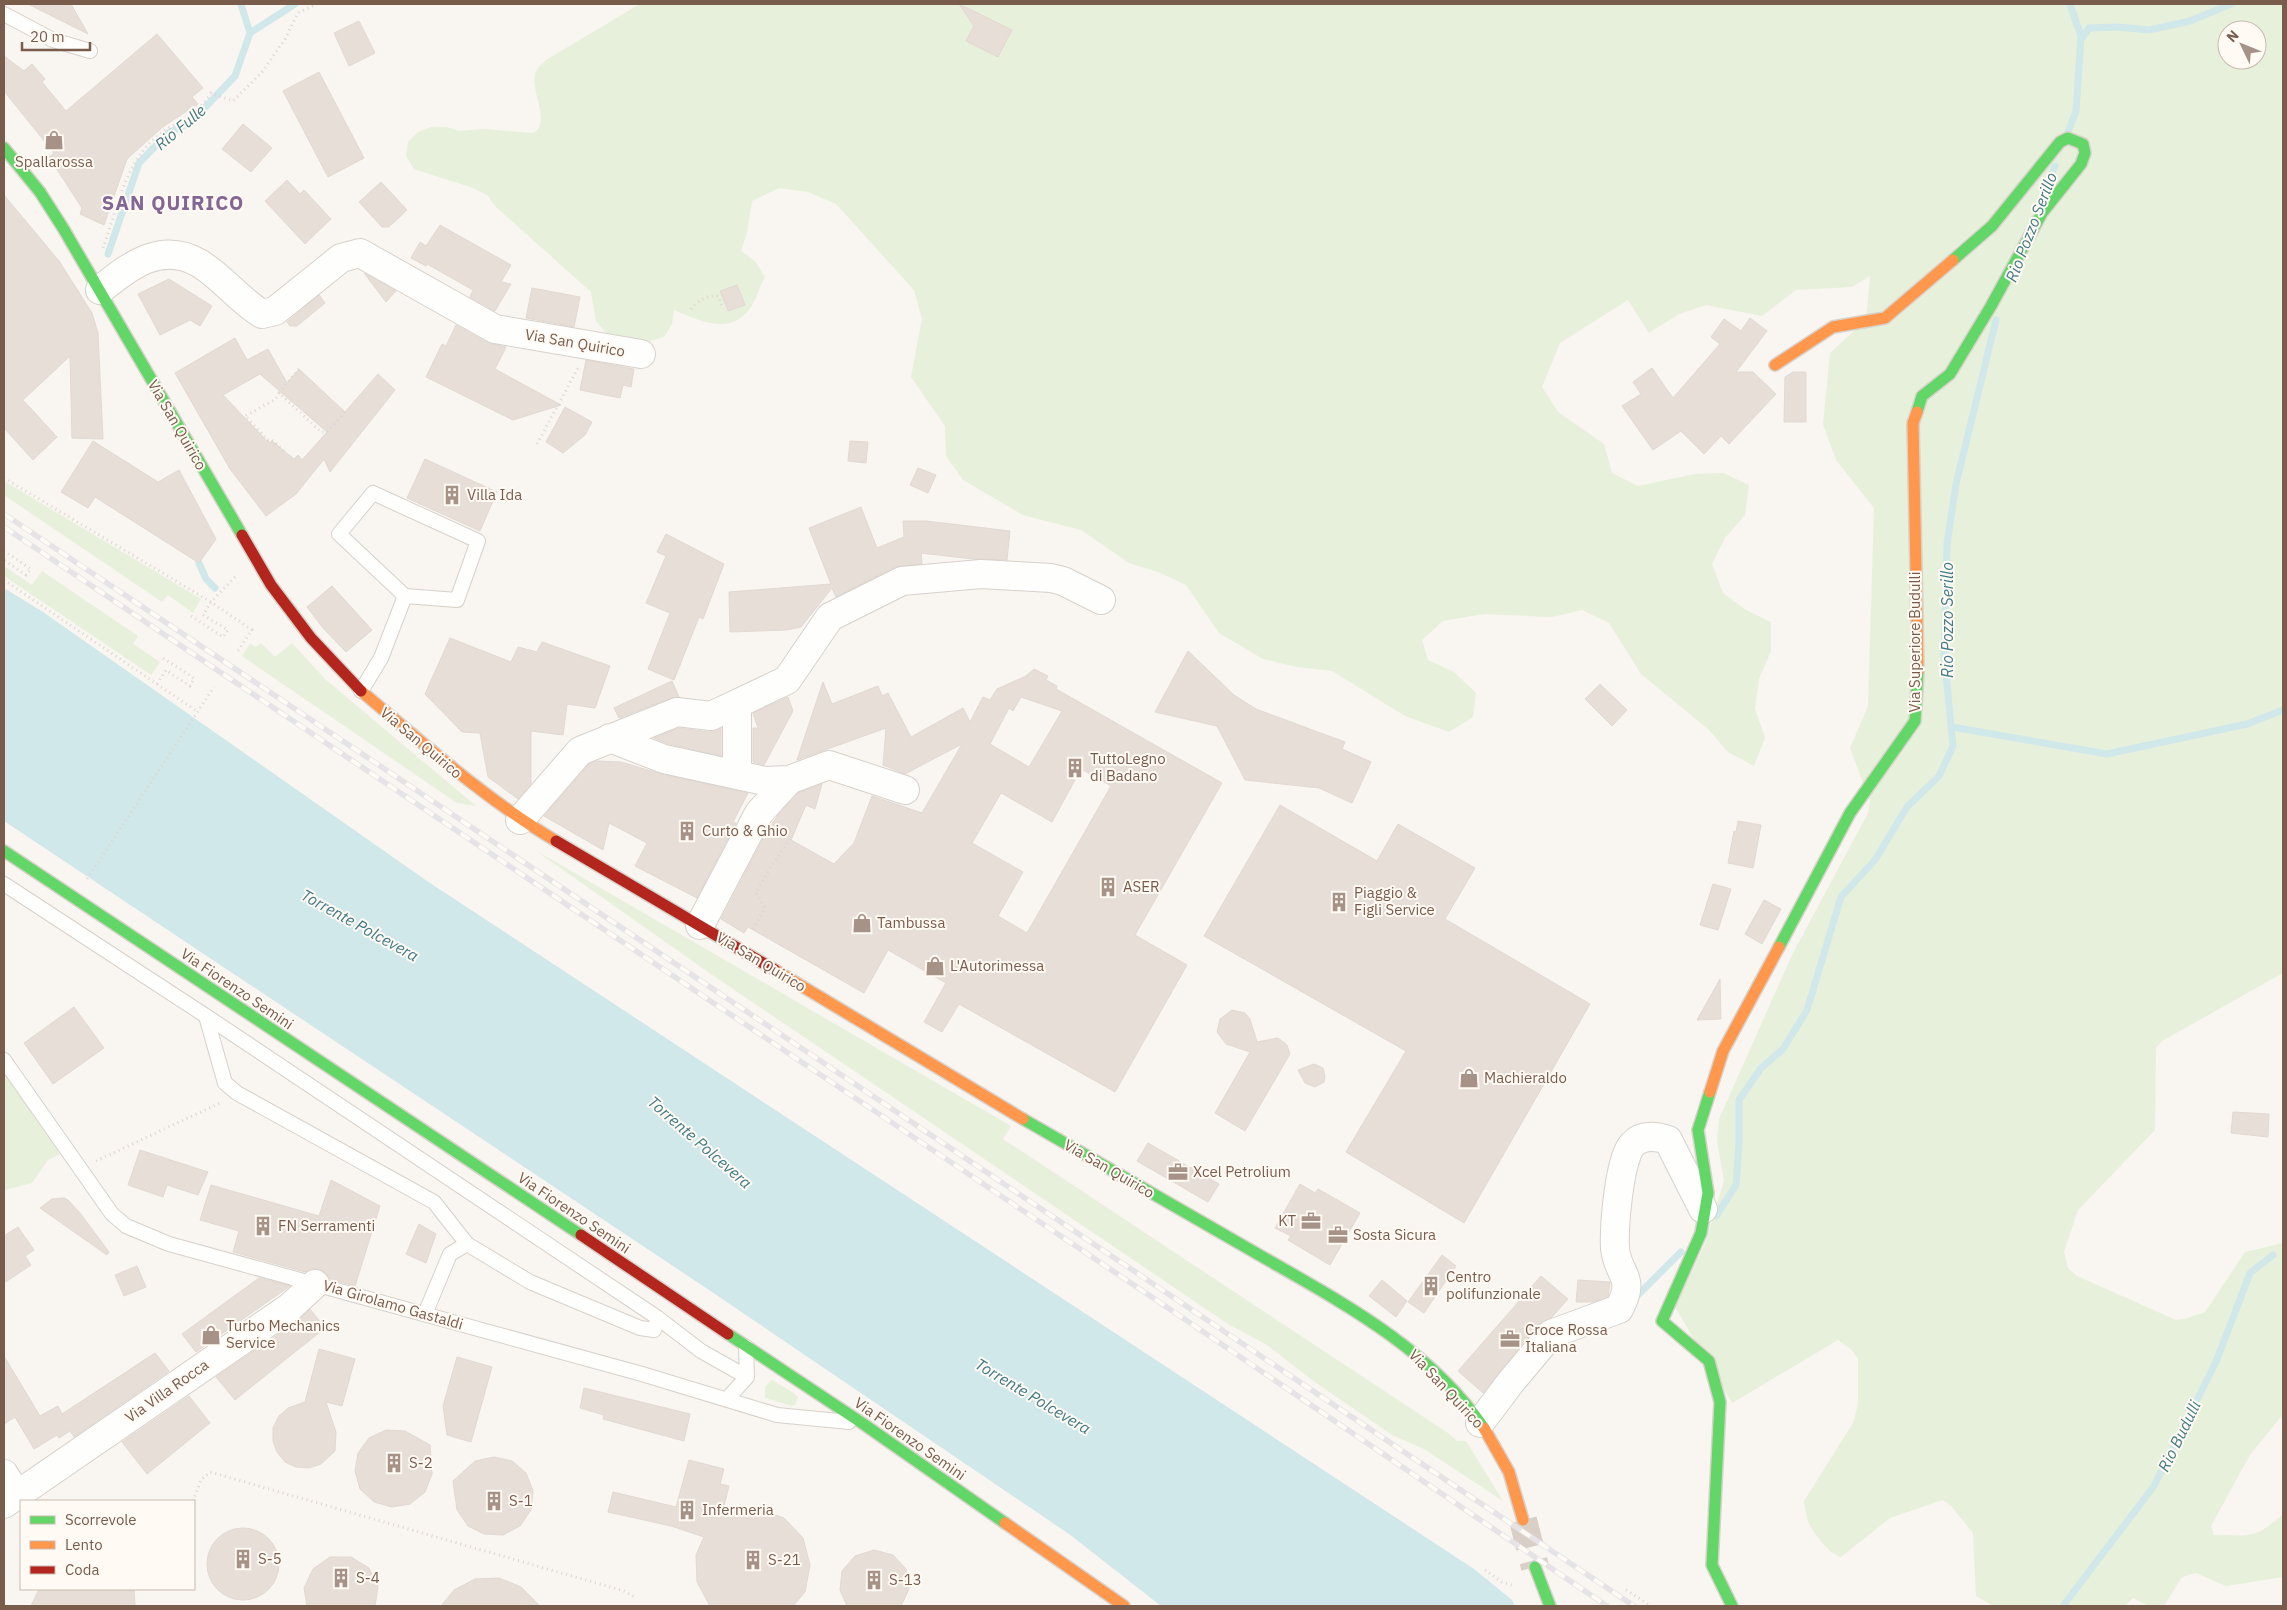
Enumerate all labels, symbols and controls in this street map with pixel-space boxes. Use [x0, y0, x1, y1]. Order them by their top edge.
scale bar [22, 20, 90, 52]
north arrow [2217, 20, 2267, 70]
text: N [2222, 26, 2243, 46]
text: 20 m [30, 27, 65, 46]
water label: Rio Fulle [150, 100, 210, 154]
shop icon: Spallarossa [43, 129, 65, 151]
place label: Spallarossa [15, 152, 93, 171]
water label: Rio Pozzo Serillo [2001, 169, 2061, 285]
district label: SAN QUIRICO [102, 189, 244, 216]
street label: Via San Quirico [524, 324, 627, 361]
street label: Via San Quirico [144, 376, 211, 473]
building icon: Villa Ida [441, 484, 463, 506]
place label: Villa Ida [467, 485, 522, 504]
water label: Rio Pozzo Serillo [1937, 562, 1957, 678]
street label: Via Superiore Budulli [1905, 572, 1924, 712]
street label: Via San Quirico [376, 703, 466, 782]
place label: TuttoLegno di Badano [1090, 749, 1166, 785]
building icon: TuttoLegno di Badano [1064, 757, 1086, 779]
building icon: Curto & Ghio [676, 820, 698, 842]
place label: Curto & Ghio [702, 821, 788, 840]
building icon: ASER [1097, 876, 1119, 898]
place label: ASER [1123, 877, 1160, 896]
place label: Piaggio & Figli Service [1354, 883, 1435, 919]
water label: Torrente Polcevera [298, 884, 422, 966]
building icon: Piaggio & Figli Service [1328, 891, 1350, 913]
shop icon: Tambussa [851, 912, 873, 934]
place label: Tambussa [877, 913, 945, 932]
street label: Via San Quirico [713, 927, 810, 996]
street label: Via Fiorenzo Semini [177, 944, 297, 1033]
shop icon: L'Autorimessa [924, 955, 946, 977]
place label: L'Autorimessa [950, 956, 1044, 975]
shop icon: Machieraldo [1458, 1067, 1480, 1089]
place label: Machieraldo [1484, 1068, 1567, 1087]
water label: Torrente Polcevera [644, 1091, 756, 1193]
street label: Via San Quirico [1061, 1135, 1158, 1202]
office icon: Xcel Petrolium [1167, 1161, 1189, 1183]
place label: Xcel Petrolium [1193, 1162, 1291, 1181]
street label: Via Fiorenzo Semini [514, 1168, 634, 1257]
office icon: KT [1300, 1210, 1322, 1232]
place label: KT [1278, 1211, 1296, 1230]
building icon: FN Serramenti [252, 1215, 274, 1237]
place label: FN Serramenti [278, 1216, 375, 1235]
office icon: Sosta Sicura [1327, 1224, 1349, 1246]
place label: Sosta Sicura [1353, 1225, 1436, 1244]
place label: Centro polifunzionale [1446, 1267, 1541, 1303]
street label: Via Girolamo Gastaldi [321, 1275, 465, 1334]
building icon: Centro polifunzionale [1420, 1275, 1442, 1297]
place label: Turbo Mechanics Service [226, 1316, 340, 1352]
place label: Croce Rossa Italiana [1525, 1320, 1608, 1356]
shop icon: Turbo Mechanics Service [200, 1324, 222, 1346]
office icon: Croce Rossa Italiana [1499, 1328, 1521, 1350]
street label: Via San Quirico [1405, 1345, 1488, 1432]
water label: Torrente Polcevera [972, 1354, 1094, 1438]
street label: Via Villa Rocca [121, 1355, 212, 1426]
street label: Via Fiorenzo Semini [851, 1393, 970, 1484]
water label: Rio Budulli [2153, 1396, 2205, 1475]
building icon: S-2 [383, 1452, 405, 1474]
place label: S-2 [409, 1453, 433, 1472]
building icon: S-1 [483, 1490, 505, 1512]
place label: S-1 [509, 1491, 533, 1510]
building icon: Infermeria [676, 1499, 698, 1521]
legend [20, 1500, 195, 1590]
place label: Infermeria [702, 1500, 774, 1519]
text: Scorrevole [65, 1510, 137, 1529]
text: Lento [65, 1535, 103, 1554]
building icon: S-5 [232, 1548, 254, 1570]
place label: S-5 [258, 1549, 282, 1568]
building icon: S-21 [742, 1549, 764, 1571]
place label: S-21 [768, 1550, 801, 1569]
text: Coda [65, 1560, 99, 1579]
building icon: S-4 [330, 1567, 352, 1589]
place label: S-4 [356, 1568, 380, 1587]
building icon: S-13 [863, 1569, 885, 1591]
place label: S-13 [889, 1570, 922, 1589]

